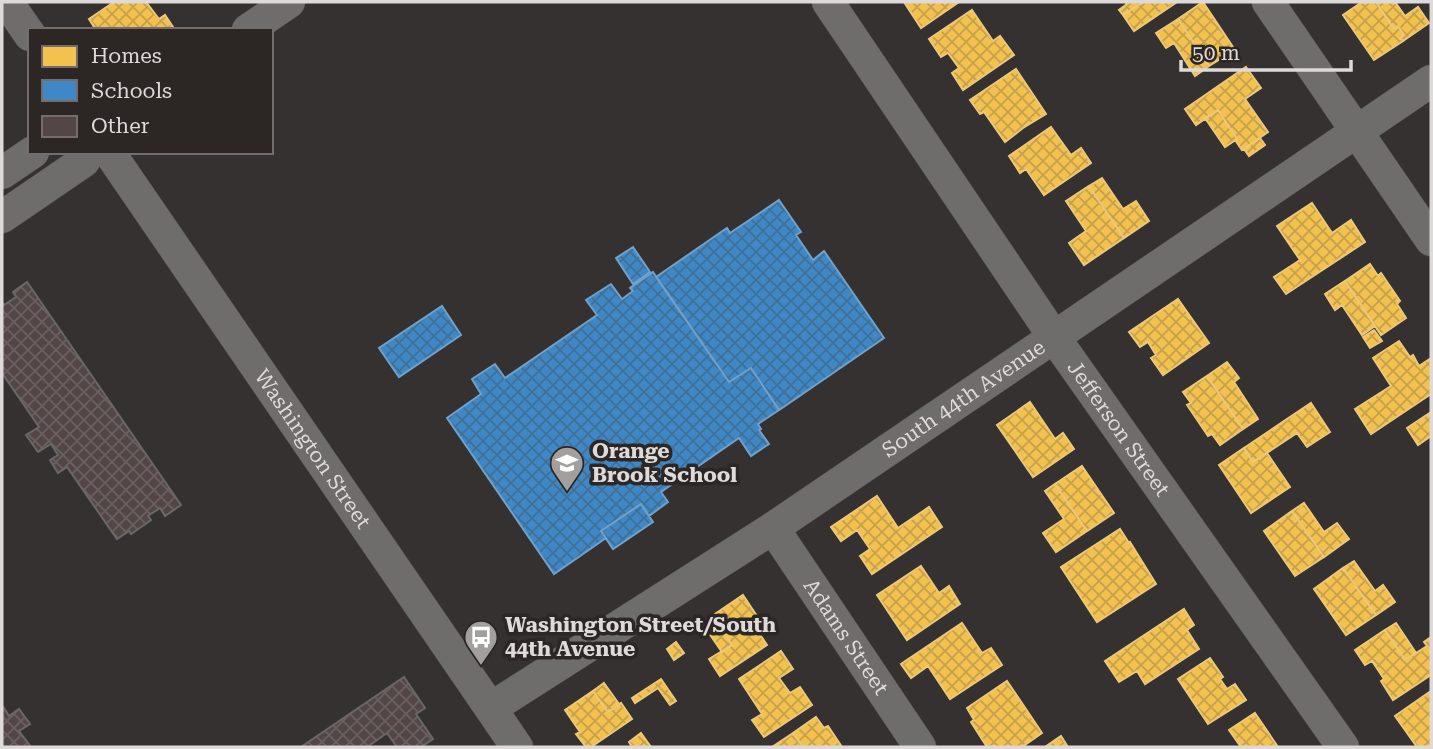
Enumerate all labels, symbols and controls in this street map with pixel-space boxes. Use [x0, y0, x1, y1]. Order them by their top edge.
legend [28, 28, 273, 154]
scale bar [1181, 28, 1351, 72]
text: 50 m [1192, 41, 1240, 65]
text: Homes [91, 44, 162, 68]
text: Schools [91, 79, 172, 103]
text: Other [91, 114, 150, 138]
street label: South 44th Avenue [878, 335, 1050, 462]
street label: Jefferson Street [1062, 356, 1175, 501]
street label: Washington Street [250, 365, 376, 533]
place label: Orange Brook School [592, 439, 737, 487]
school or university icon: Orange Brook School [548, 444, 586, 493]
street label: Adams Street [799, 574, 893, 699]
place label: Washington Street/South 44th Avenue [505, 613, 776, 661]
bus stop icon: Washington Street/South 44th Avenue [462, 618, 500, 667]

